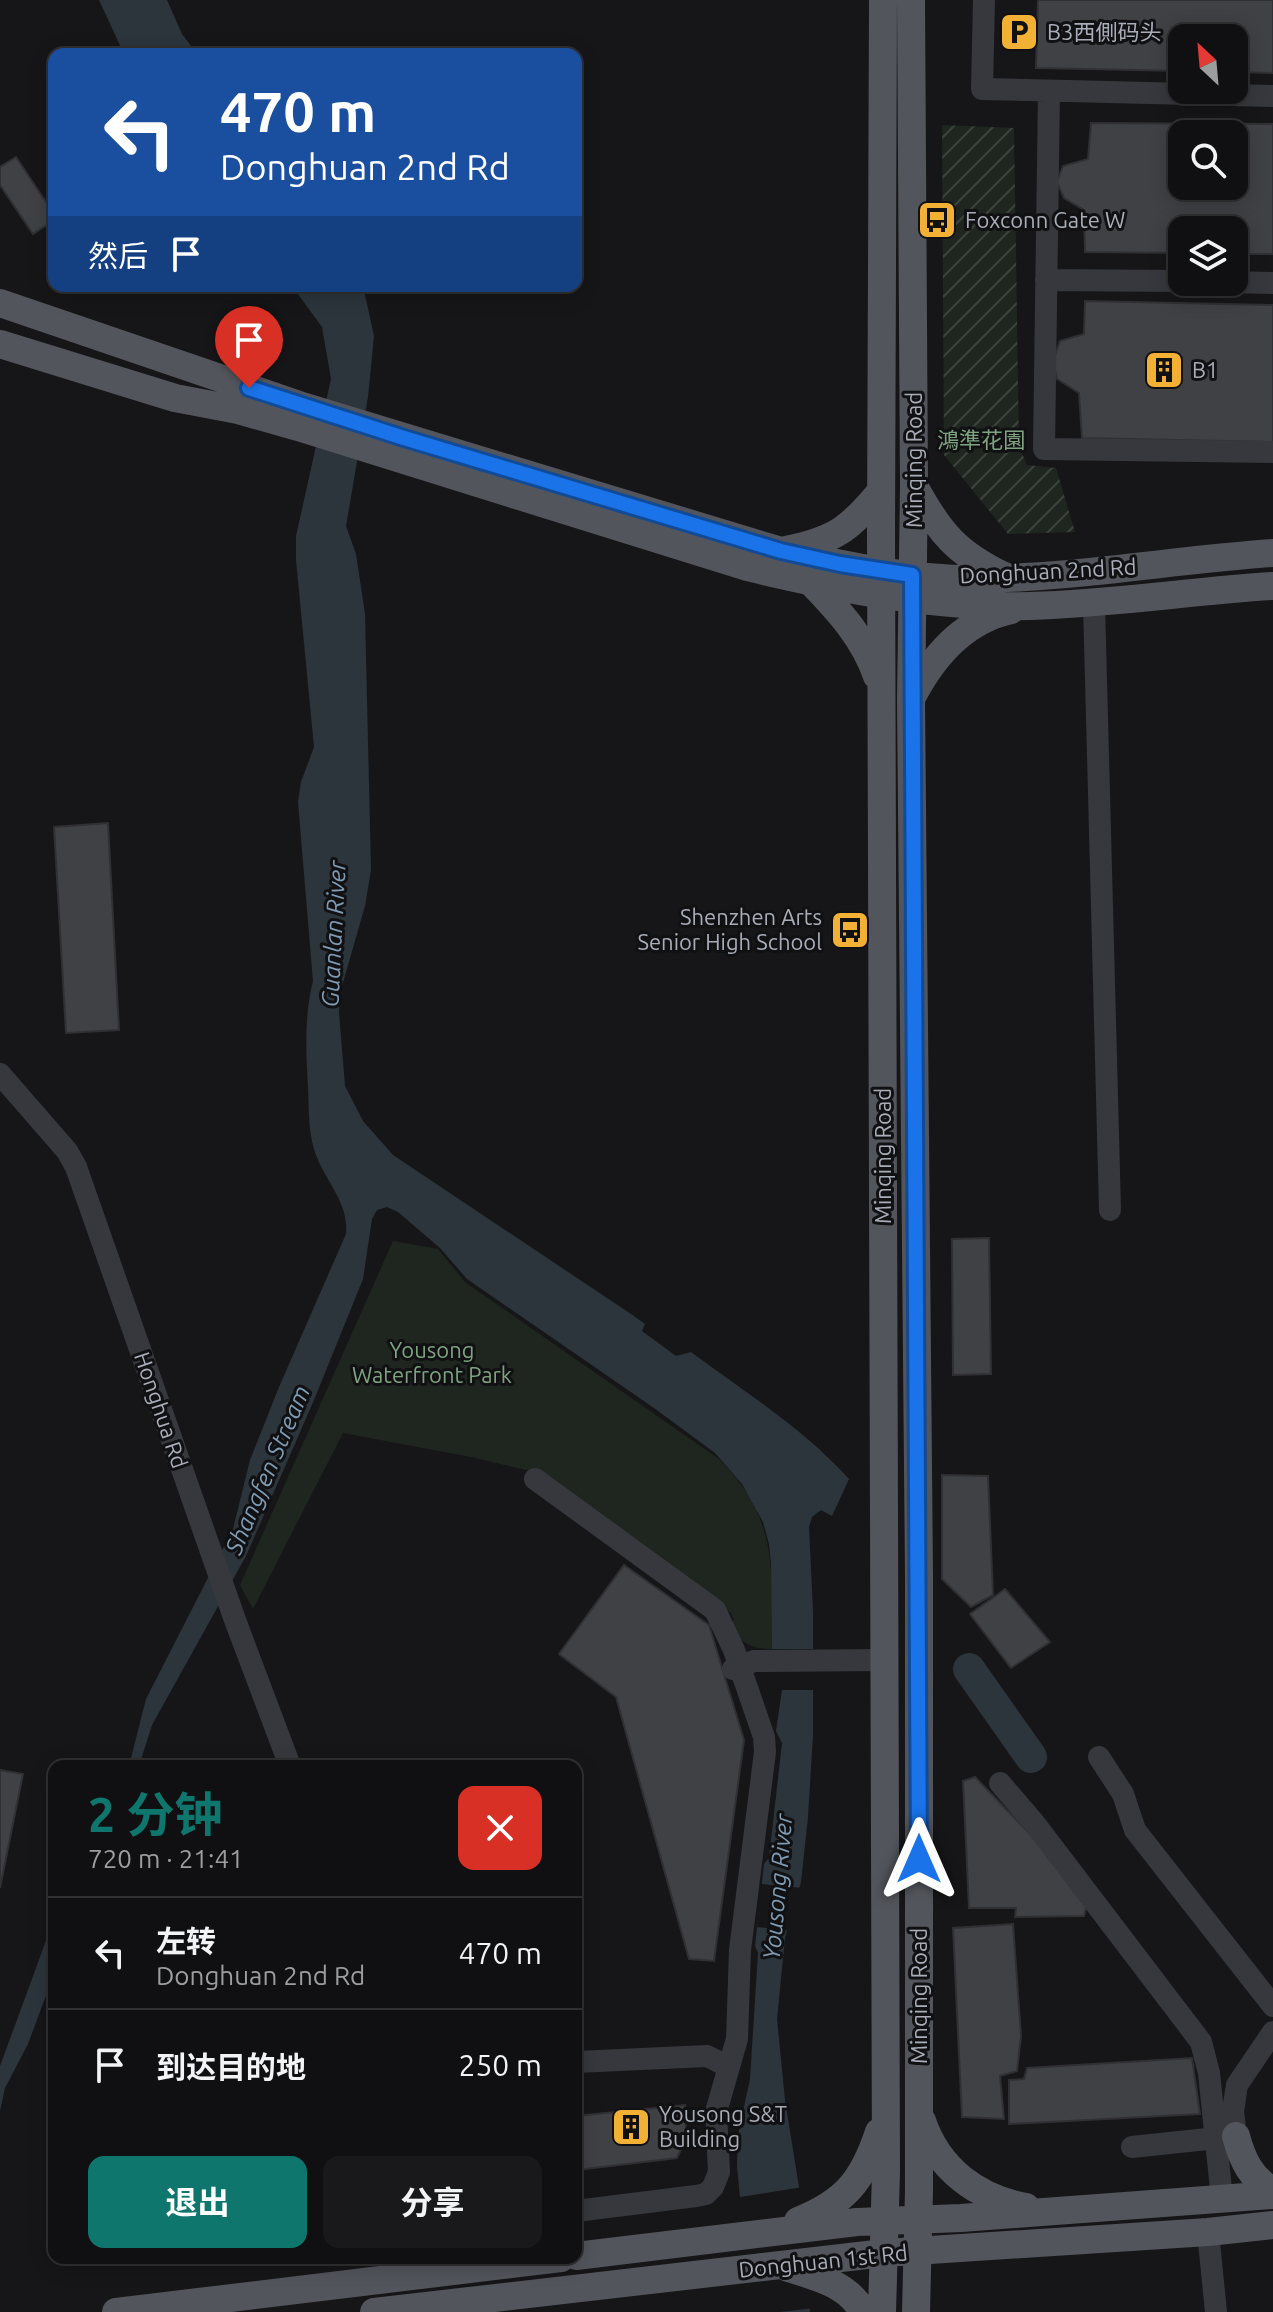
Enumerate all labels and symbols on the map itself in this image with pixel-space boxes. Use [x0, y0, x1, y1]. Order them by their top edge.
parking icon: B3西側码头 [998, 11, 1040, 53]
place label: B3西側码头 [1047, 19, 1161, 44]
north arrow [1168, 24, 1248, 104]
bus stop icon: Foxconn Gate W [916, 199, 958, 241]
place label: Foxconn Gate W [965, 207, 1125, 232]
pin [215, 306, 283, 388]
building icon: B1 [1143, 349, 1185, 391]
place label: B1 [1192, 357, 1218, 382]
street label: Minqing Road [901, 392, 926, 528]
park label: 鴻準花園 [937, 427, 1025, 452]
street label: Donghuan 2nd Rd [959, 553, 1137, 588]
water label: Guanlan River [316, 859, 351, 1008]
place label: Shenzhen Arts Senior High School [637, 904, 822, 954]
bus stop icon: Shenzhen Arts Senior High School [829, 909, 871, 951]
street label: Minqing Road [870, 1088, 895, 1224]
park label: Yousong Waterfront Park [352, 1337, 512, 1387]
street label: Honghua Rd [130, 1348, 193, 1471]
water label: Shangfen Stream [219, 1381, 315, 1559]
water label: Yousong River [758, 1812, 797, 1961]
position arrow [877, 1817, 961, 1901]
street label: Minqing Road [906, 1928, 931, 2064]
place label: Yousong S&T Building [659, 2101, 787, 2151]
building icon: Yousong S&T Building [610, 2106, 652, 2148]
street label: Donghuan 1st Rd [737, 2239, 909, 2282]

